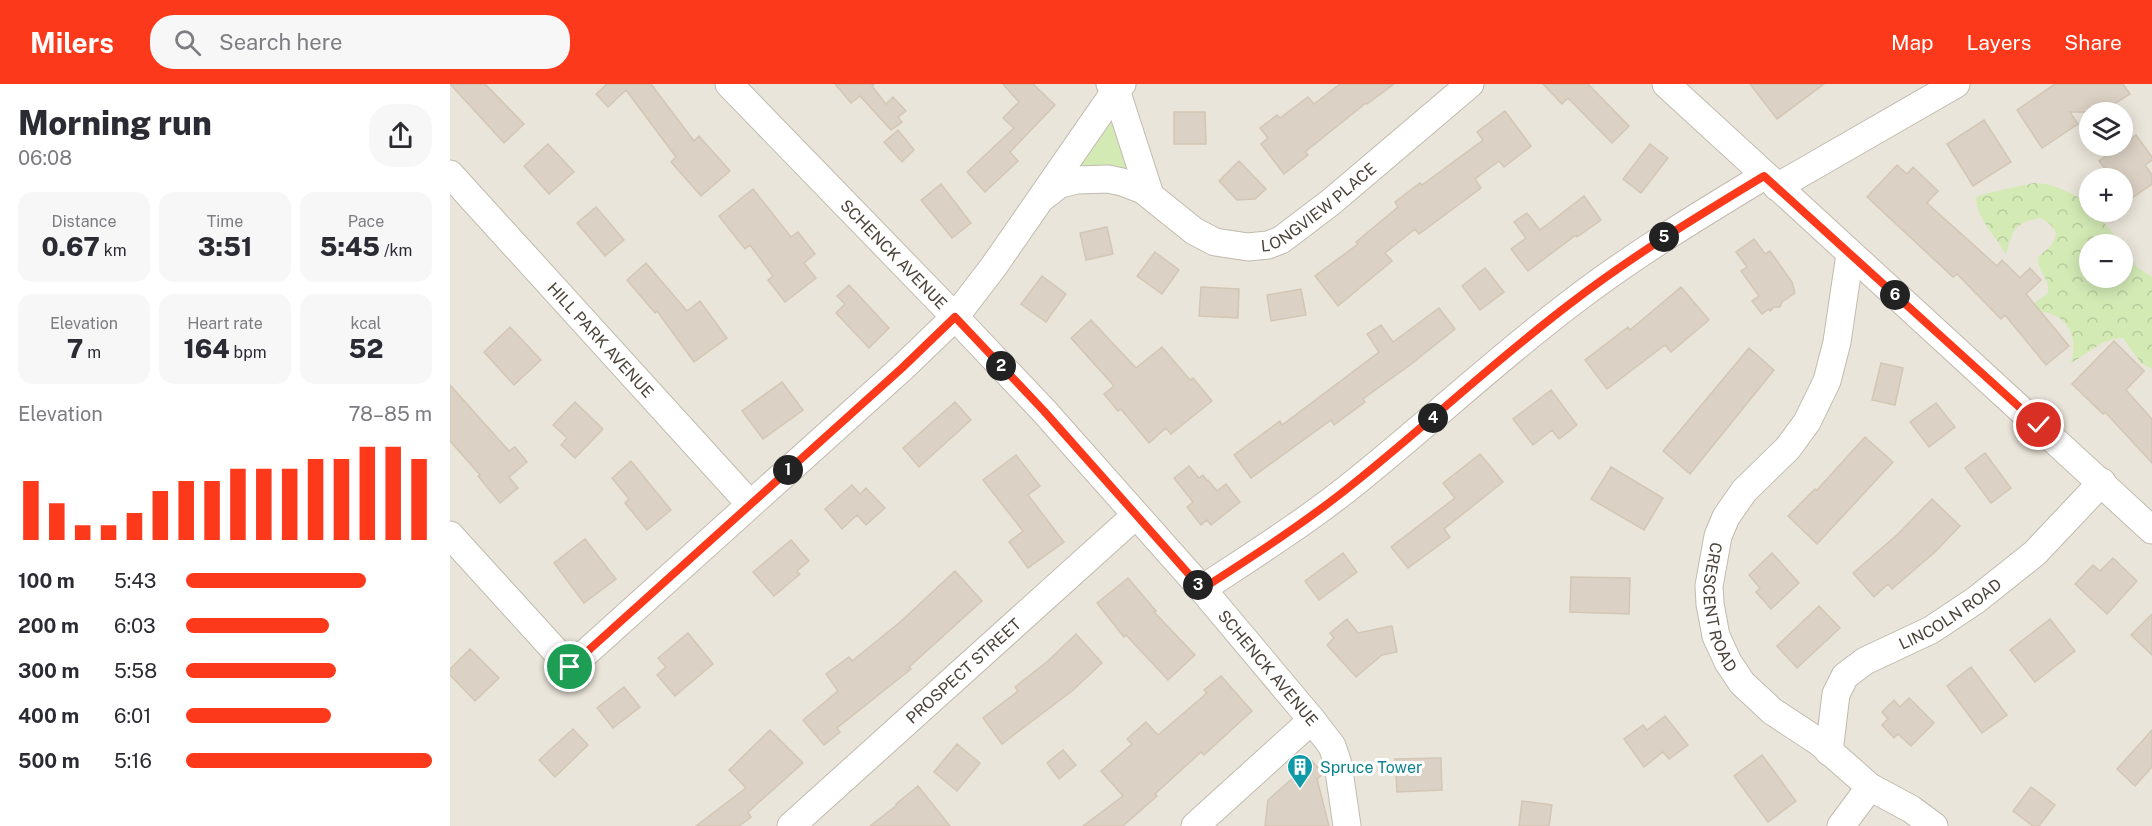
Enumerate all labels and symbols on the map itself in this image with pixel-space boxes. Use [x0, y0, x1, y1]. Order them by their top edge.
street label: LONGVIEW PLACE [1260, 159, 1380, 255]
street label: SCHENCK AVENUE [837, 195, 951, 313]
pin: 5 [1649, 222, 1679, 252]
street label: HILL PARK AVENUE [544, 278, 658, 401]
pin: 6 [1880, 280, 1910, 310]
pin: 2 [986, 351, 1016, 381]
pin [2013, 399, 2064, 450]
pin: 4 [1418, 403, 1448, 433]
pin: 1 [773, 455, 803, 485]
street label: CRESCENT ROAD [1699, 541, 1741, 675]
pin: 3 [1183, 570, 1213, 600]
street label: LINCOLN ROAD [1896, 574, 2005, 653]
street label: SCHENCK AVENUE [1214, 606, 1322, 730]
street label: PROSPECT STREET [902, 614, 1025, 727]
pin [544, 641, 595, 692]
building icon: Spruce Tower [1285, 752, 1315, 790]
place label: Spruce Tower [1320, 758, 1422, 777]

